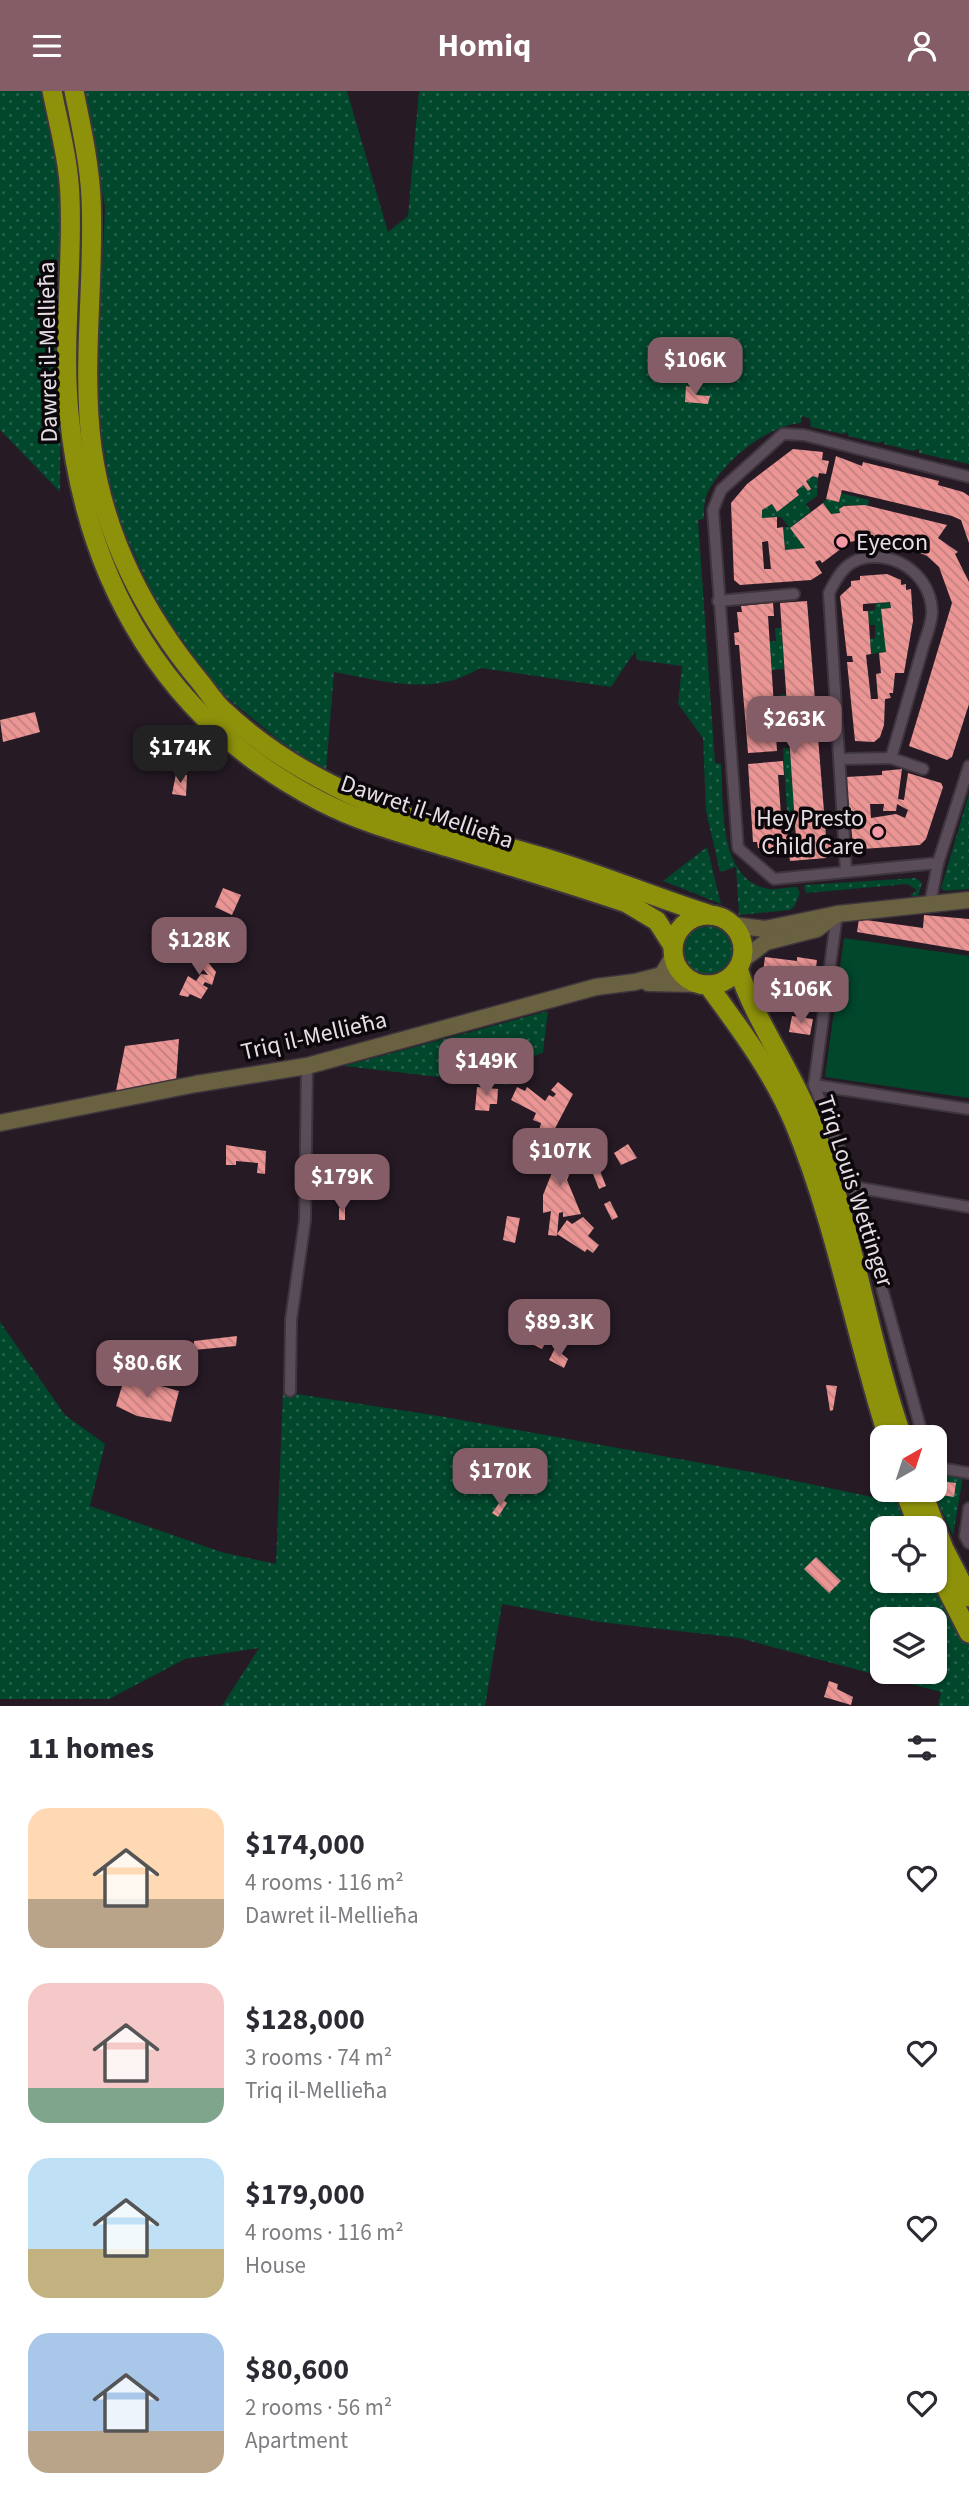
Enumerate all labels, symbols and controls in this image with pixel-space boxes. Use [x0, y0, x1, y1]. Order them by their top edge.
text: Homiq [438, 23, 531, 69]
icon: menu [28, 27, 66, 65]
icon: person [903, 27, 941, 65]
street label: Dawret il-Mellieħa [29, 261, 67, 443]
pin: $106K [646, 337, 744, 397]
text: $106K [664, 343, 726, 376]
place label: Eyecon [856, 525, 928, 560]
marker: Eyecon [834, 534, 850, 550]
pin: $263K [745, 697, 843, 756]
text: $263K [763, 702, 825, 735]
pin: $174K [131, 725, 229, 785]
text: $174K [149, 731, 211, 764]
street label: Dawret il-Mellieħa [336, 766, 518, 858]
place label: Hey Presto Child Care [756, 801, 864, 864]
marker: Hey Presto Child Care [870, 824, 886, 840]
pin: $128K [150, 917, 248, 977]
text: $128K [168, 923, 230, 956]
pin: $106K [752, 967, 850, 1026]
text: $106K [770, 972, 832, 1005]
street label: Triq il-Mellieħa [238, 1002, 390, 1070]
pin: $149K [437, 1039, 535, 1098]
text: $149K [455, 1044, 517, 1077]
street label: Triq Louis Wettinger [808, 1091, 903, 1292]
pin: $107K [511, 1129, 609, 1188]
text: $107K [529, 1134, 591, 1167]
pin: $179K [293, 1155, 391, 1214]
text: $179K [311, 1160, 373, 1193]
pin: $89.3K [502, 1299, 616, 1359]
text: $89.3K [524, 1305, 594, 1338]
pin: $80.6K [90, 1341, 204, 1400]
text: $80.6K [112, 1346, 182, 1379]
north arrow [870, 1425, 947, 1501]
map controls [870, 1425, 947, 1684]
pin: $170K [451, 1449, 549, 1508]
text: $170K [469, 1454, 531, 1487]
button: locate [870, 1516, 947, 1593]
button: layers [870, 1607, 947, 1684]
text: 11 homes [28, 1727, 154, 1770]
icon: filters [903, 1729, 941, 1767]
text: $174,000 [245, 1823, 365, 1866]
icon: home [84, 1836, 168, 1920]
icon: heart [903, 1859, 941, 1897]
text: 4 rooms · 116 m² [245, 1866, 404, 1899]
text: Dawret il-Mellieħa [245, 1899, 419, 1932]
text: $128,000 [245, 1998, 365, 2041]
icon: home [84, 2011, 168, 2095]
icon: heart [903, 2034, 941, 2072]
text: 3 rooms · 74 m² [245, 2041, 392, 2074]
text: Triq il-Mellieħa [245, 2074, 387, 2107]
text: $179,000 [245, 2173, 365, 2216]
icon: home [84, 2186, 168, 2270]
icon: heart [903, 2209, 941, 2247]
text: 4 rooms · 116 m² [245, 2216, 404, 2249]
text: House [245, 2249, 306, 2282]
text: $80,600 [245, 2348, 349, 2391]
icon: home [84, 2361, 168, 2445]
icon: heart [903, 2384, 941, 2422]
text: 2 rooms · 56 m² [245, 2391, 392, 2424]
text: Apartment [245, 2424, 348, 2457]

